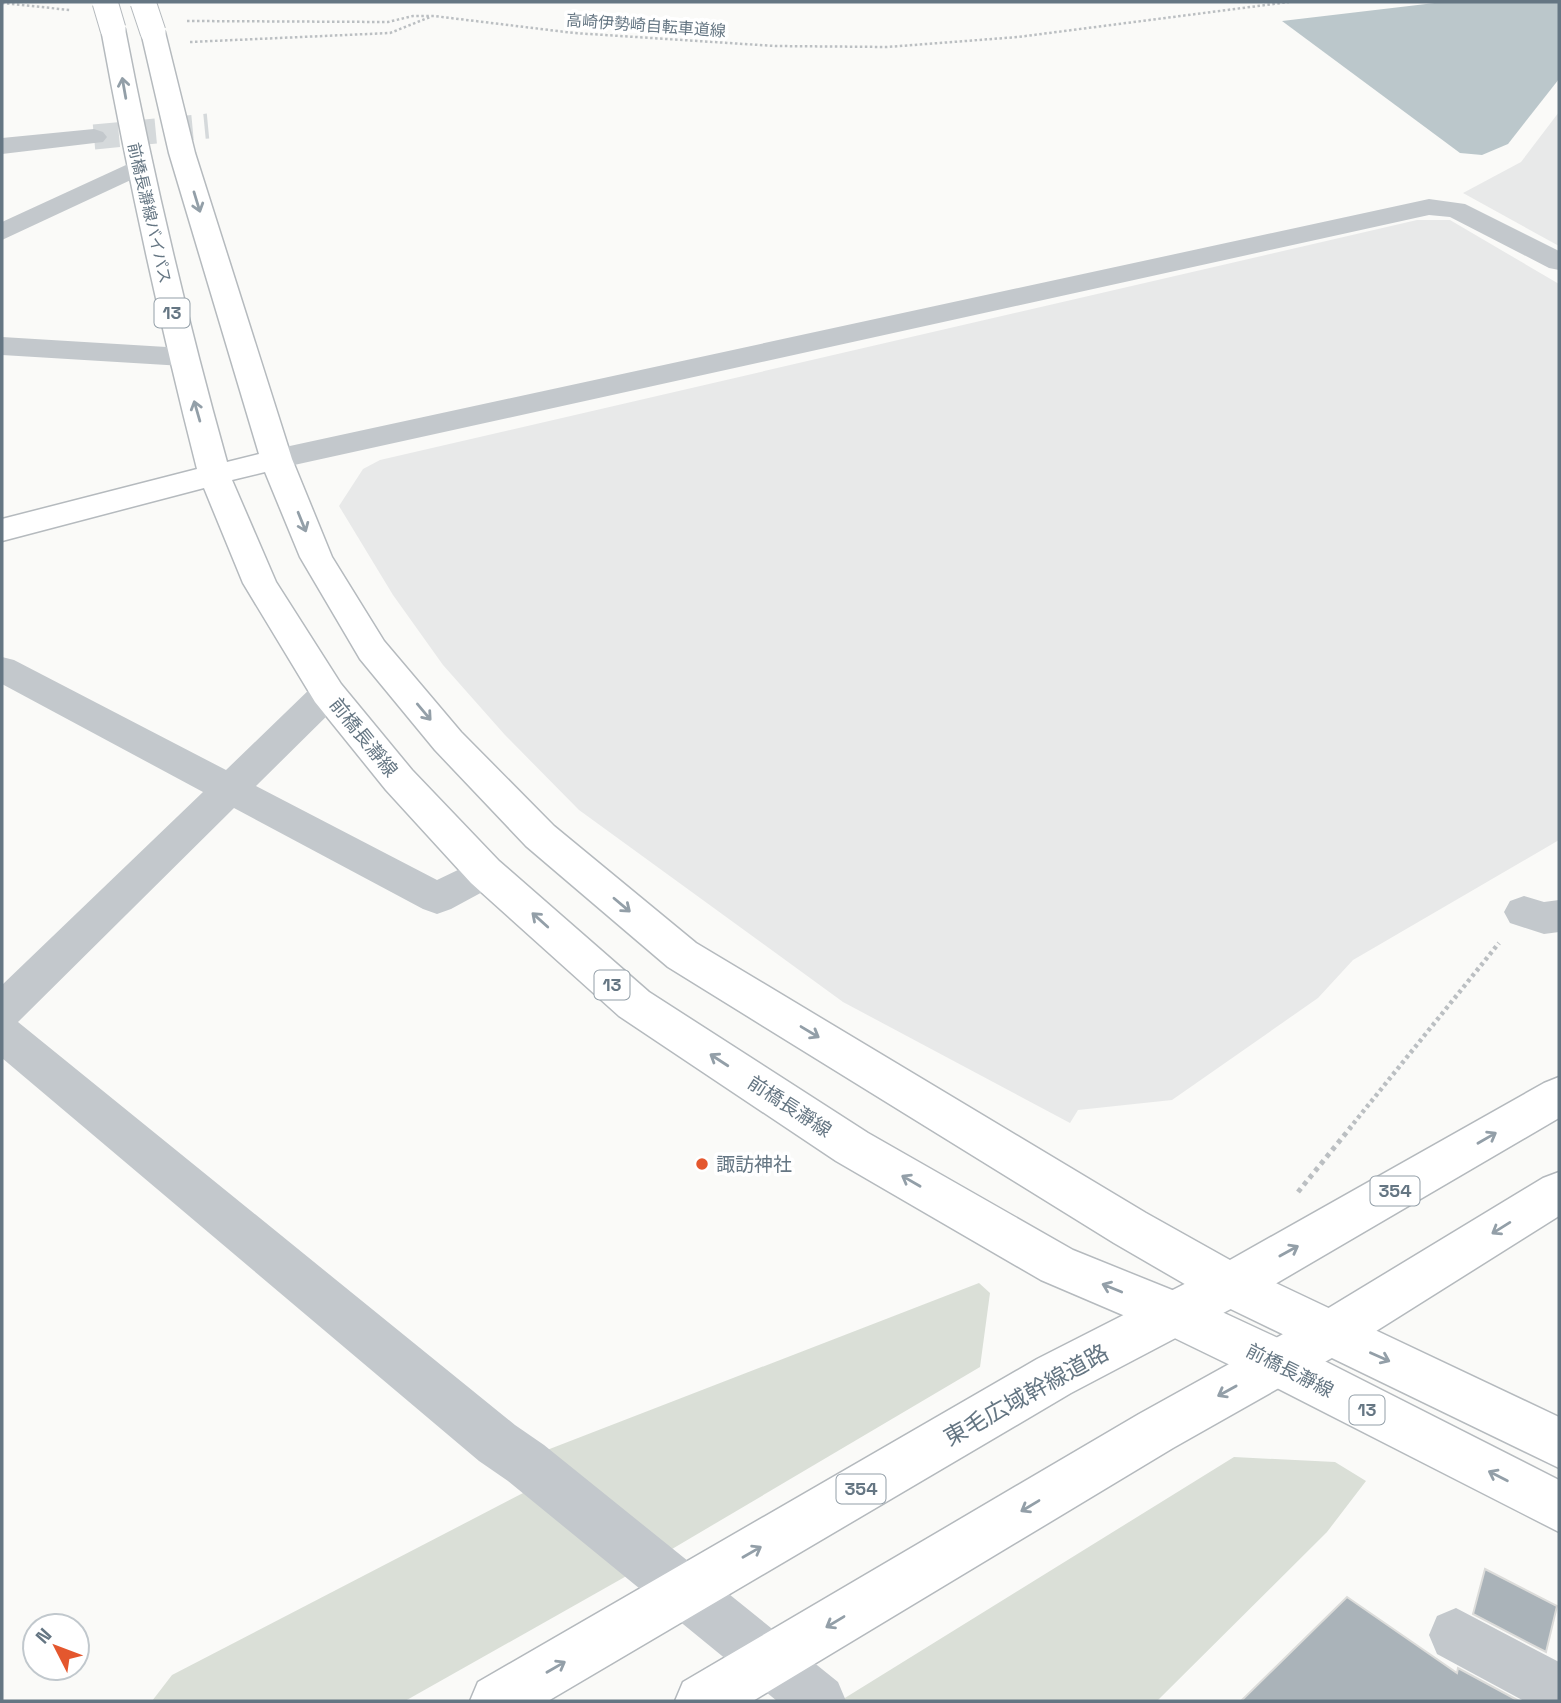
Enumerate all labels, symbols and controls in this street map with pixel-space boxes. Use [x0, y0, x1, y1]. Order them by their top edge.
street label: 高崎伊勢崎自転車道線 [565, 9, 727, 42]
one-way arrow [117, 77, 130, 100]
street label: 前橋長瀞線バイパス [123, 141, 176, 285]
one-way arrow [192, 190, 204, 212]
road number: 13 [154, 298, 190, 328]
one-way arrow [190, 400, 203, 422]
one-way arrow [297, 511, 310, 532]
street label: 前橋長瀞線 [324, 693, 403, 782]
one-way arrow [417, 703, 432, 721]
one-way arrow [613, 897, 631, 912]
one-way arrow [531, 912, 549, 928]
road number: 13 [594, 970, 630, 1000]
one-way arrow [799, 1026, 819, 1040]
one-way arrow [709, 1052, 729, 1066]
street label: 前橋長瀞線 [743, 1070, 836, 1143]
one-way arrow [1476, 1131, 1496, 1145]
place label: 諏訪神社 [716, 1152, 792, 1177]
marker: 諏訪神社 [694, 1156, 710, 1172]
one-way arrow [902, 1174, 922, 1188]
road number: 354 [1370, 1176, 1420, 1206]
one-way arrow [1492, 1221, 1512, 1235]
one-way arrow [1279, 1244, 1299, 1258]
one-way arrow [1101, 1280, 1123, 1293]
street label: 東毛広域幹線道路 [938, 1337, 1114, 1453]
street label: 前橋長瀞線 [1242, 1338, 1338, 1403]
one-way arrow [1369, 1351, 1390, 1364]
one-way arrow [1217, 1385, 1238, 1398]
road number: 13 [1350, 1395, 1384, 1424]
one-way arrow [1488, 1469, 1509, 1483]
road number: 354 [836, 1474, 886, 1504]
one-way arrow [1021, 1499, 1041, 1513]
one-way arrow [742, 1545, 762, 1559]
north arrow [21, 1612, 91, 1682]
one-way arrow [825, 1615, 845, 1629]
text: N [30, 1623, 57, 1649]
one-way arrow [545, 1660, 565, 1674]

